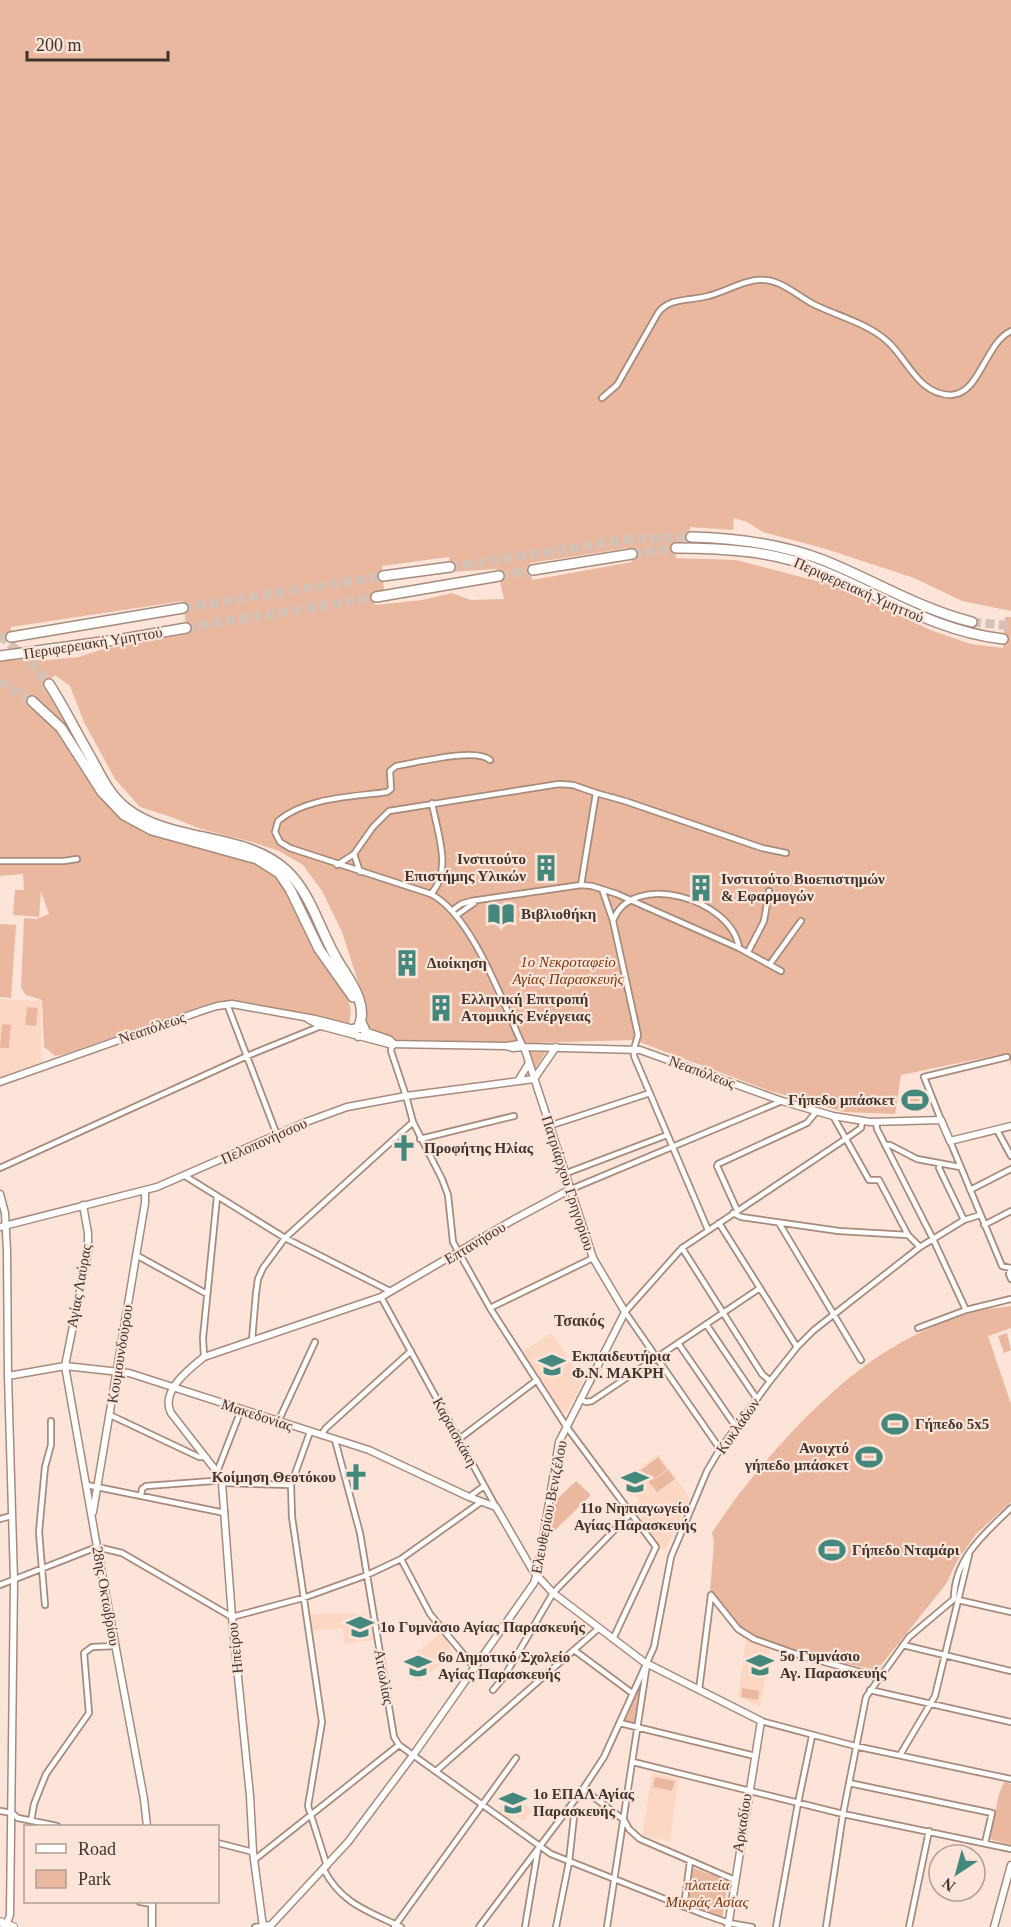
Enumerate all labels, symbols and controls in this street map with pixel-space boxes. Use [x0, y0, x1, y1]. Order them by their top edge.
scale bar [27, 24, 168, 62]
text: 200 m [36, 35, 82, 55]
street label: Περιφερειακή Υμηττού [792, 554, 926, 626]
street label: Περιφερειακή Υμηττού [22, 624, 164, 662]
place label: Ινστιτούτο Επιστήμης Υλικών [405, 851, 526, 884]
building icon: Ινστιτούτο Επιστήμης Υλικών [531, 853, 561, 883]
place label: Ινστιτούτο Βιοεπιστημών & Εφαρμογών [721, 871, 885, 904]
building icon: Ινστιτούτο Βιοεπιστημών & Εφαρμογών [686, 873, 716, 903]
library icon: Βιβλιοθήκη [486, 899, 516, 929]
place label: Βιβλιοθήκη [521, 906, 596, 922]
building icon: Διοίκηση [392, 948, 422, 978]
park label: 1ο Νεκροταφείο Αγίας Παρασκευής [512, 954, 624, 987]
place label: Διοίκηση [427, 955, 487, 971]
place label: Ελληνική Επιτροπή Ατομικής Ενέργειας [461, 991, 591, 1024]
building icon: Ελληνική Επιτροπή Ατομικής Ενέργειας [426, 993, 456, 1023]
street label: Νεαπόλεως [117, 1009, 187, 1047]
street label: Νεαπόλεως [667, 1053, 737, 1091]
sports icon: Γήπεδο μπάσκετ [900, 1085, 930, 1115]
place label: Γήπεδο μπάσκετ [788, 1092, 895, 1108]
street label: Πατριάρχου Γρηγορίου [539, 1113, 597, 1253]
street label: Πελοπονήσσου [218, 1115, 310, 1167]
church icon: Προφήτης Ηλίας [389, 1133, 419, 1163]
place label: Προφήτης Ηλίας [424, 1140, 534, 1156]
street label: Επτανήσου [442, 1219, 508, 1267]
street label: Αγίας Λαύρας [64, 1243, 94, 1329]
street label: Κουμουνδούρου [104, 1303, 136, 1405]
district label: Τσακός [554, 1312, 604, 1330]
place label: Εκπαιδευτήρια Φ.Ν. ΜΑΚΡΗ [572, 1348, 671, 1381]
school or university icon: Εκπαιδευτήρια Φ.Ν. ΜΑΚΡΗ [537, 1350, 567, 1380]
street label: Καραισκάκη [430, 1395, 481, 1469]
street label: Κυκλάδων [713, 1395, 763, 1457]
street label: Μακεδονίας [219, 1396, 295, 1434]
sports icon: Γήπεδο 5x5 [880, 1409, 910, 1439]
place label: Γήπεδο 5x5 [915, 1416, 989, 1432]
street label: Ελευθερίου Βενιζέλου [528, 1439, 570, 1575]
place label: Ανοιχτό γήπεδο μπάσκετ [744, 1440, 849, 1473]
sports icon: Ανοιχτό γήπεδο μπάσκετ [854, 1442, 884, 1472]
church icon: Κοίμηση Θεοτόκου [341, 1462, 371, 1492]
school or university icon: 11ο Νηπιαγωγείο Αγίας Παρασκευής [620, 1467, 650, 1497]
place label: Κοίμηση Θεοτόκου [212, 1469, 336, 1485]
place label: 11ο Νηπιαγωγείο Αγίας Παρασκευής [574, 1500, 697, 1533]
sports icon: Γήπεδο Νταμάρι [817, 1535, 847, 1565]
place label: Γήπεδο Νταμάρι [852, 1542, 960, 1558]
street label: 28ης Οκτωβρίου [89, 1545, 123, 1647]
school or university icon: 1ο Γυμνάσιο Αγίας Παρασκευής [345, 1612, 375, 1642]
place label: 1ο Γυμνάσιο Αγίας Παρασκευής [380, 1619, 586, 1635]
street label: Ηπείρου [224, 1622, 246, 1674]
street label: Αιτωλίας [371, 1648, 397, 1706]
place label: 5ο Γυμνάσιο Αγ. Παρασκευής [780, 1648, 887, 1681]
place label: 6ο Δημοτικό Σχολείο Αγίας Παρασκευής [438, 1649, 570, 1682]
school or university icon: 5ο Γυμνάσιο Αγ. Παρασκευής [745, 1650, 775, 1680]
school or university icon: 6ο Δημοτικό Σχολείο Αγίας Παρασκευής [403, 1651, 433, 1681]
place label: 1ο ΕΠΑΛ Αγίας Παρασκευής [533, 1786, 635, 1819]
school or university icon: 1ο ΕΠΑΛ Αγίας Παρασκευής [498, 1788, 528, 1818]
street label: Αρκαδίου [729, 1792, 755, 1854]
legend [24, 1825, 219, 1903]
text: Road [78, 1839, 116, 1859]
north arrow [927, 1843, 987, 1903]
text: Park [78, 1869, 111, 1889]
text: N [938, 1874, 958, 1895]
park label: πλατεία Μικράς Ασίας [664, 1877, 750, 1910]

